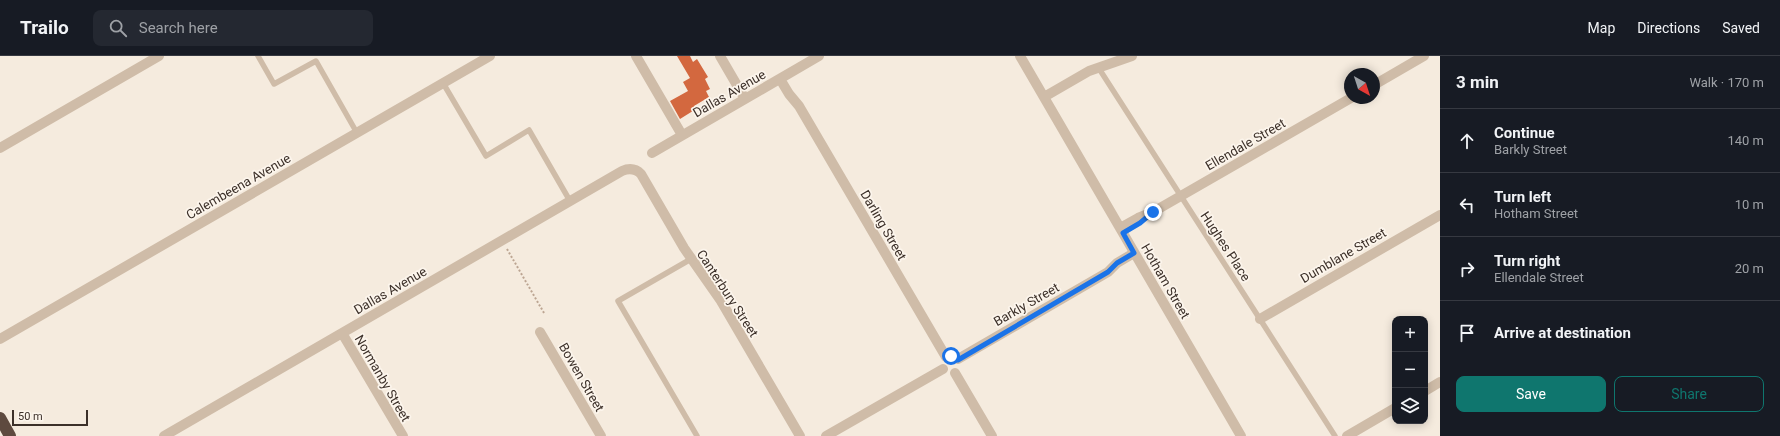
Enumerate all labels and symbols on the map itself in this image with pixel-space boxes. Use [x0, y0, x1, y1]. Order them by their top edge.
street label: Dallas Avenue [690, 67, 768, 120]
north arrow [1344, 68, 1380, 104]
street label: Ellendale Street [1203, 115, 1288, 173]
street label: Calembeena Avenue [183, 150, 293, 222]
street label: Darling Street [857, 188, 910, 263]
route end [1144, 203, 1162, 221]
street label: Hughes Place [1198, 209, 1254, 284]
street label: Dumblane Street [1298, 225, 1389, 286]
street label: Hotham Street [1138, 241, 1193, 321]
street label: Canterbury Street [694, 247, 761, 340]
street label: Dallas Avenue [351, 264, 429, 317]
street label: Barkly Street [991, 280, 1062, 329]
street label: Normanby Street [352, 332, 413, 424]
street label: Bowen Street [556, 340, 607, 414]
route start [942, 347, 960, 365]
scale bar [12, 408, 88, 427]

